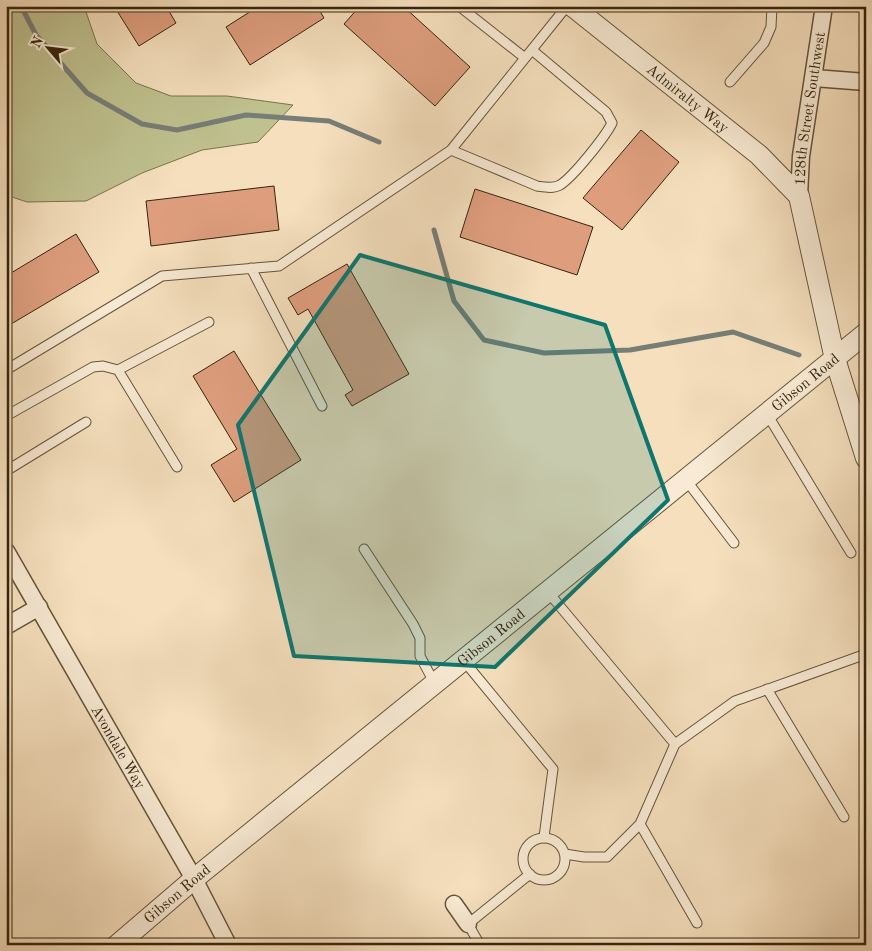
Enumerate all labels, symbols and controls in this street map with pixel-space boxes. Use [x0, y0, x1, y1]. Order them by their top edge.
north arrow [22, 22, 72, 72]
street label: 128th Street Southwest [794, 31, 829, 186]
text: N [29, 34, 46, 50]
street label: Admiralty Way [643, 62, 731, 137]
street label: Gibson Road [770, 352, 843, 415]
street label: Gibson Road [455, 607, 529, 671]
street label: Avondale Way [87, 703, 147, 792]
street label: Gibson Road [142, 862, 214, 927]

